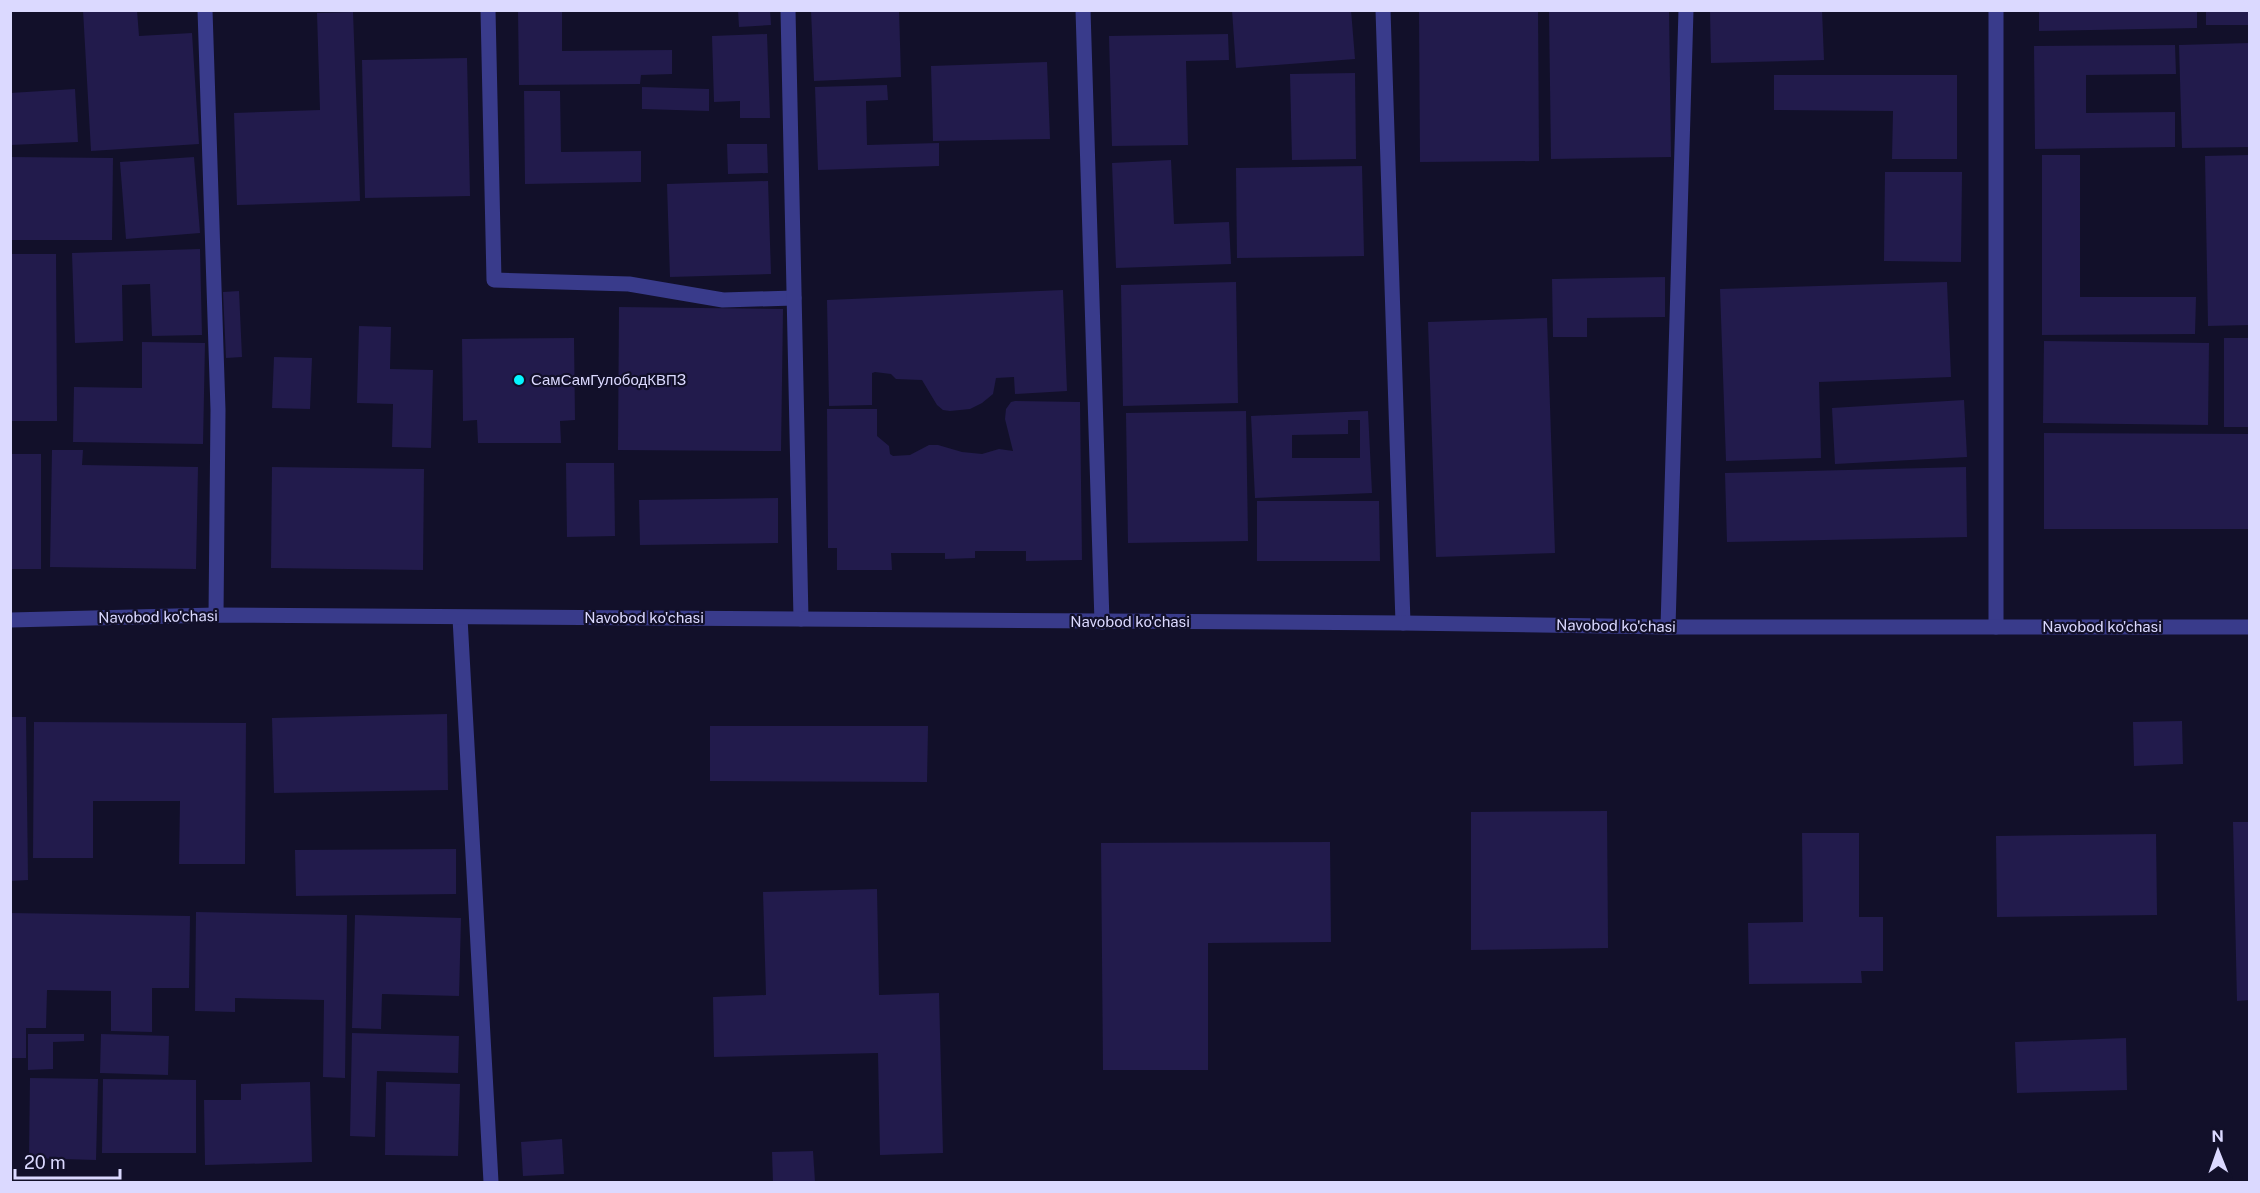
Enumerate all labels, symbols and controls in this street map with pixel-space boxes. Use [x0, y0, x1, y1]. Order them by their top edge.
place label: СамСамГулободКВП3 [531, 371, 686, 388]
marker: СамСамГулободКВП3 [512, 373, 526, 387]
street label: Navobod ko'chasi [98, 607, 218, 626]
street label: Navobod ko'chasi [584, 609, 704, 626]
street label: Navobod ko'chasi [1070, 613, 1190, 630]
street label: Navobod ko'chasi [1556, 616, 1676, 635]
street label: Navobod ko'chasi [2042, 618, 2162, 635]
north arrow [2188, 1121, 2248, 1181]
text: N [2211, 1127, 2224, 1146]
scale bar [15, 1142, 120, 1180]
text: 20 m [24, 1152, 66, 1173]

